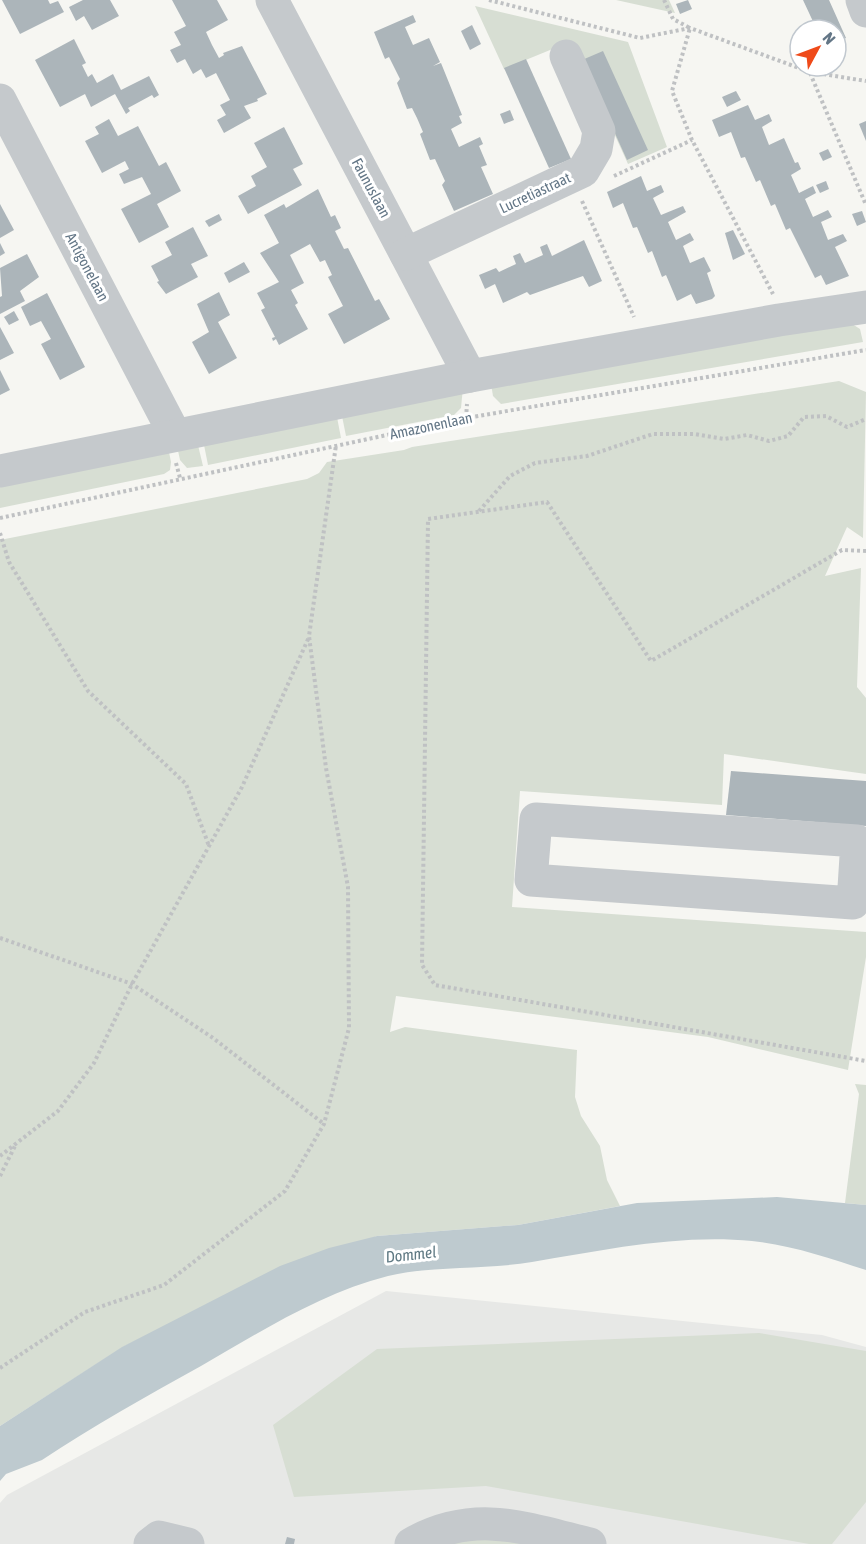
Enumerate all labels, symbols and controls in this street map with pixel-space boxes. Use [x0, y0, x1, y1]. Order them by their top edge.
north arrow [788, 18, 848, 78]
text: N [819, 29, 839, 48]
street label: Faunuslaan [349, 155, 394, 220]
street label: Lucretiastraat [496, 169, 573, 216]
street label: Antigonelaan [62, 230, 113, 304]
street label: Amazonenlaan [388, 408, 474, 443]
water label: Dommel [385, 1242, 437, 1266]

